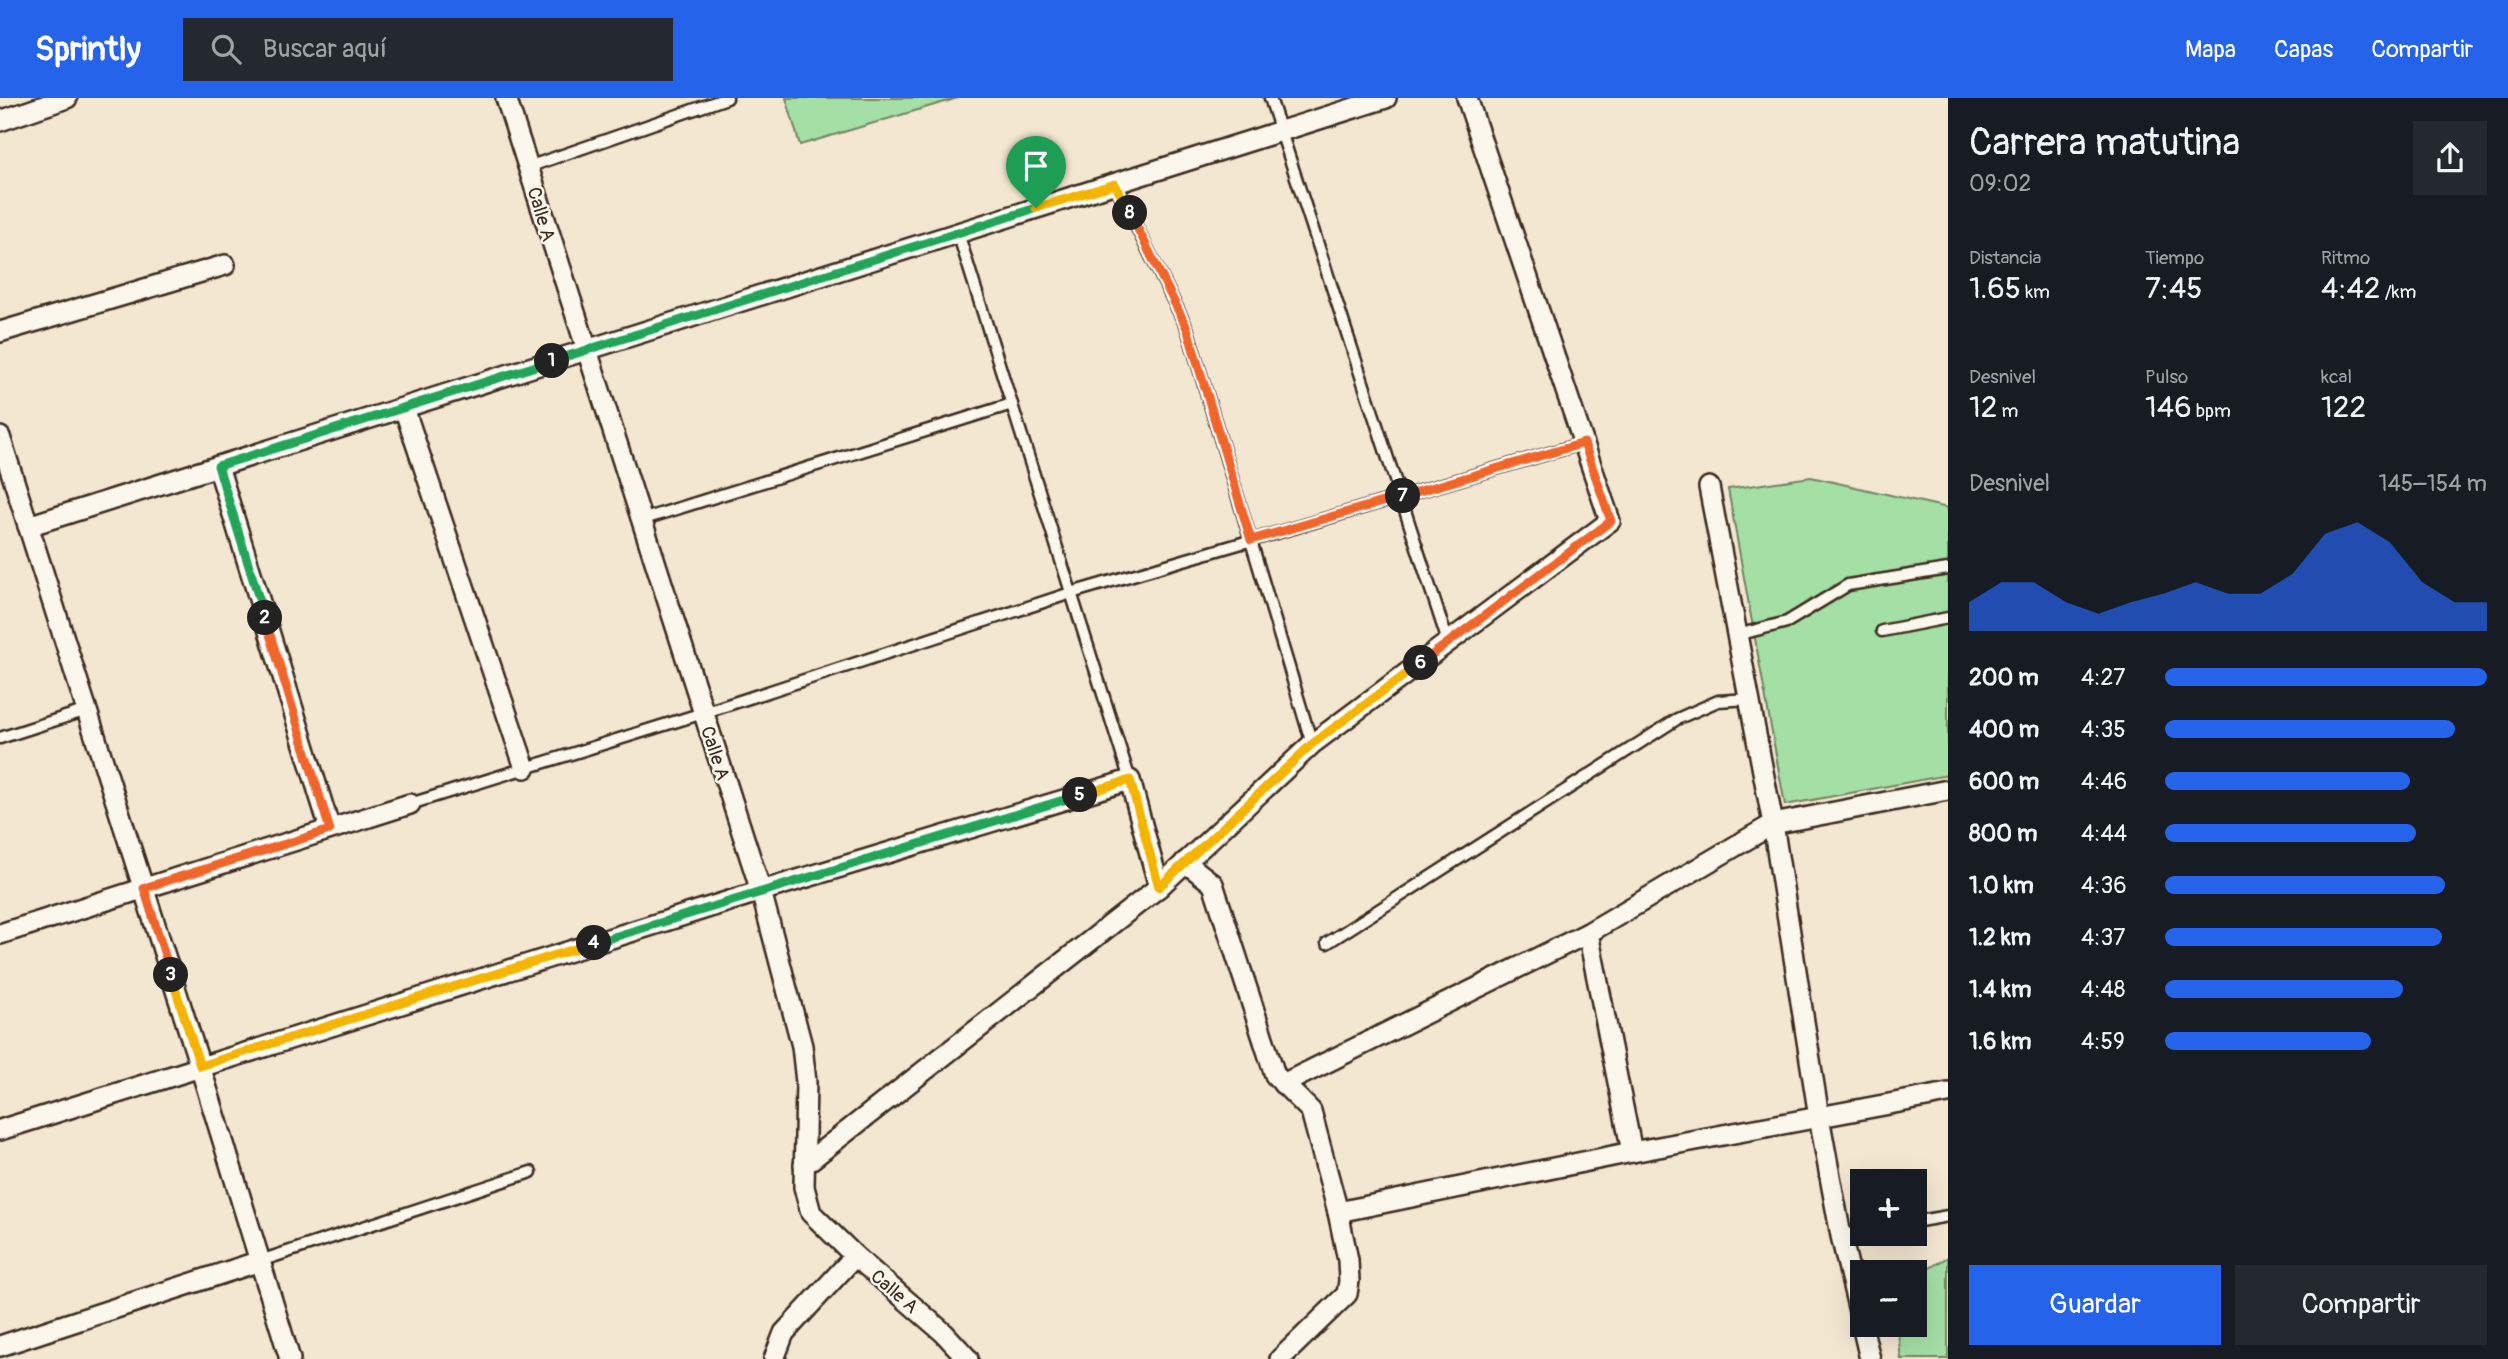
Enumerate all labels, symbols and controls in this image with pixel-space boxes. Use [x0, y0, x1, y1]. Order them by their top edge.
search box [183, 18, 673, 81]
text: Sprintly [35, 29, 141, 70]
icon: search [207, 30, 245, 68]
text: Buscar aquí [263, 33, 387, 65]
text: Mapa [2185, 35, 2236, 64]
text: Capas [2274, 35, 2333, 64]
text: Compartir [2371, 35, 2473, 64]
text: Carrera matutina [1969, 119, 2240, 167]
button: share [2413, 121, 2487, 195]
pin [1006, 136, 1066, 208]
icon: arrive [1017, 147, 1055, 185]
text: 09:02 [1969, 169, 2031, 198]
street label: Calle A [521, 184, 561, 244]
pin: 8 [1112, 195, 1148, 230]
text: 8 [1125, 200, 1134, 224]
text: Distancia [1969, 246, 2041, 270]
text: Tiempo [2145, 246, 2204, 270]
text: Ritmo [2321, 246, 2370, 270]
text: 1.65 [1969, 270, 2021, 307]
text: 7:45 [2145, 270, 2203, 307]
text: 4:42 [2321, 270, 2381, 307]
text: km [2021, 280, 2050, 304]
text: /km [2381, 280, 2416, 304]
pin: 1 [534, 344, 570, 378]
text: 1 [548, 348, 555, 372]
text: Desnivel [1969, 365, 2036, 389]
text: Pulso [2145, 365, 2188, 389]
text: kcal [2321, 365, 2352, 389]
text: 12 [1969, 389, 1998, 426]
text: 146 [2145, 389, 2192, 426]
text: 122 [2321, 389, 2366, 426]
text: m [1998, 399, 2019, 423]
text: bpm [2192, 399, 2231, 423]
text: Desnivel [1969, 469, 2050, 498]
text: 145–154 m [2378, 469, 2487, 498]
pin: 7 [1386, 478, 1420, 514]
text: 7 [1397, 483, 1408, 507]
pin: 2 [247, 601, 282, 636]
text: 2 [259, 605, 270, 629]
pin: 6 [1404, 646, 1438, 680]
text: 6 [1415, 650, 1426, 674]
text: 200 m [1969, 663, 2039, 692]
text: 4:27 [2081, 663, 2126, 692]
text: 400 m [1969, 715, 2039, 744]
text: 4:35 [2081, 715, 2126, 744]
street label: Calle A [695, 723, 735, 783]
text: 600 m [1969, 767, 2039, 796]
text: 4:46 [2081, 767, 2127, 796]
pin: 5 [1062, 778, 1098, 812]
text: 5 [1074, 782, 1085, 806]
text: 800 m [1969, 819, 2037, 848]
text: 4:44 [2081, 819, 2127, 848]
text: 1.0 km [1969, 871, 2034, 900]
text: 4:36 [2081, 871, 2127, 900]
text: 1.2 km [1969, 923, 2031, 952]
text: 4:37 [2081, 923, 2125, 952]
pin: 4 [576, 926, 612, 960]
text: 4 [588, 930, 599, 954]
pin: 3 [154, 958, 188, 992]
text: 3 [165, 962, 176, 986]
text: 1.4 km [1969, 975, 2031, 1004]
text: 4:48 [2081, 975, 2125, 1004]
text: 1.6 km [1969, 1027, 2031, 1056]
text: 4:59 [2081, 1027, 2125, 1056]
map controls [1850, 1169, 1927, 1337]
button: + [1850, 1169, 1927, 1246]
button: − [1850, 1260, 1927, 1337]
street label: Calle A [866, 1265, 923, 1319]
button: Guardar [1969, 1265, 2221, 1345]
button: Compartir [2235, 1265, 2487, 1345]

